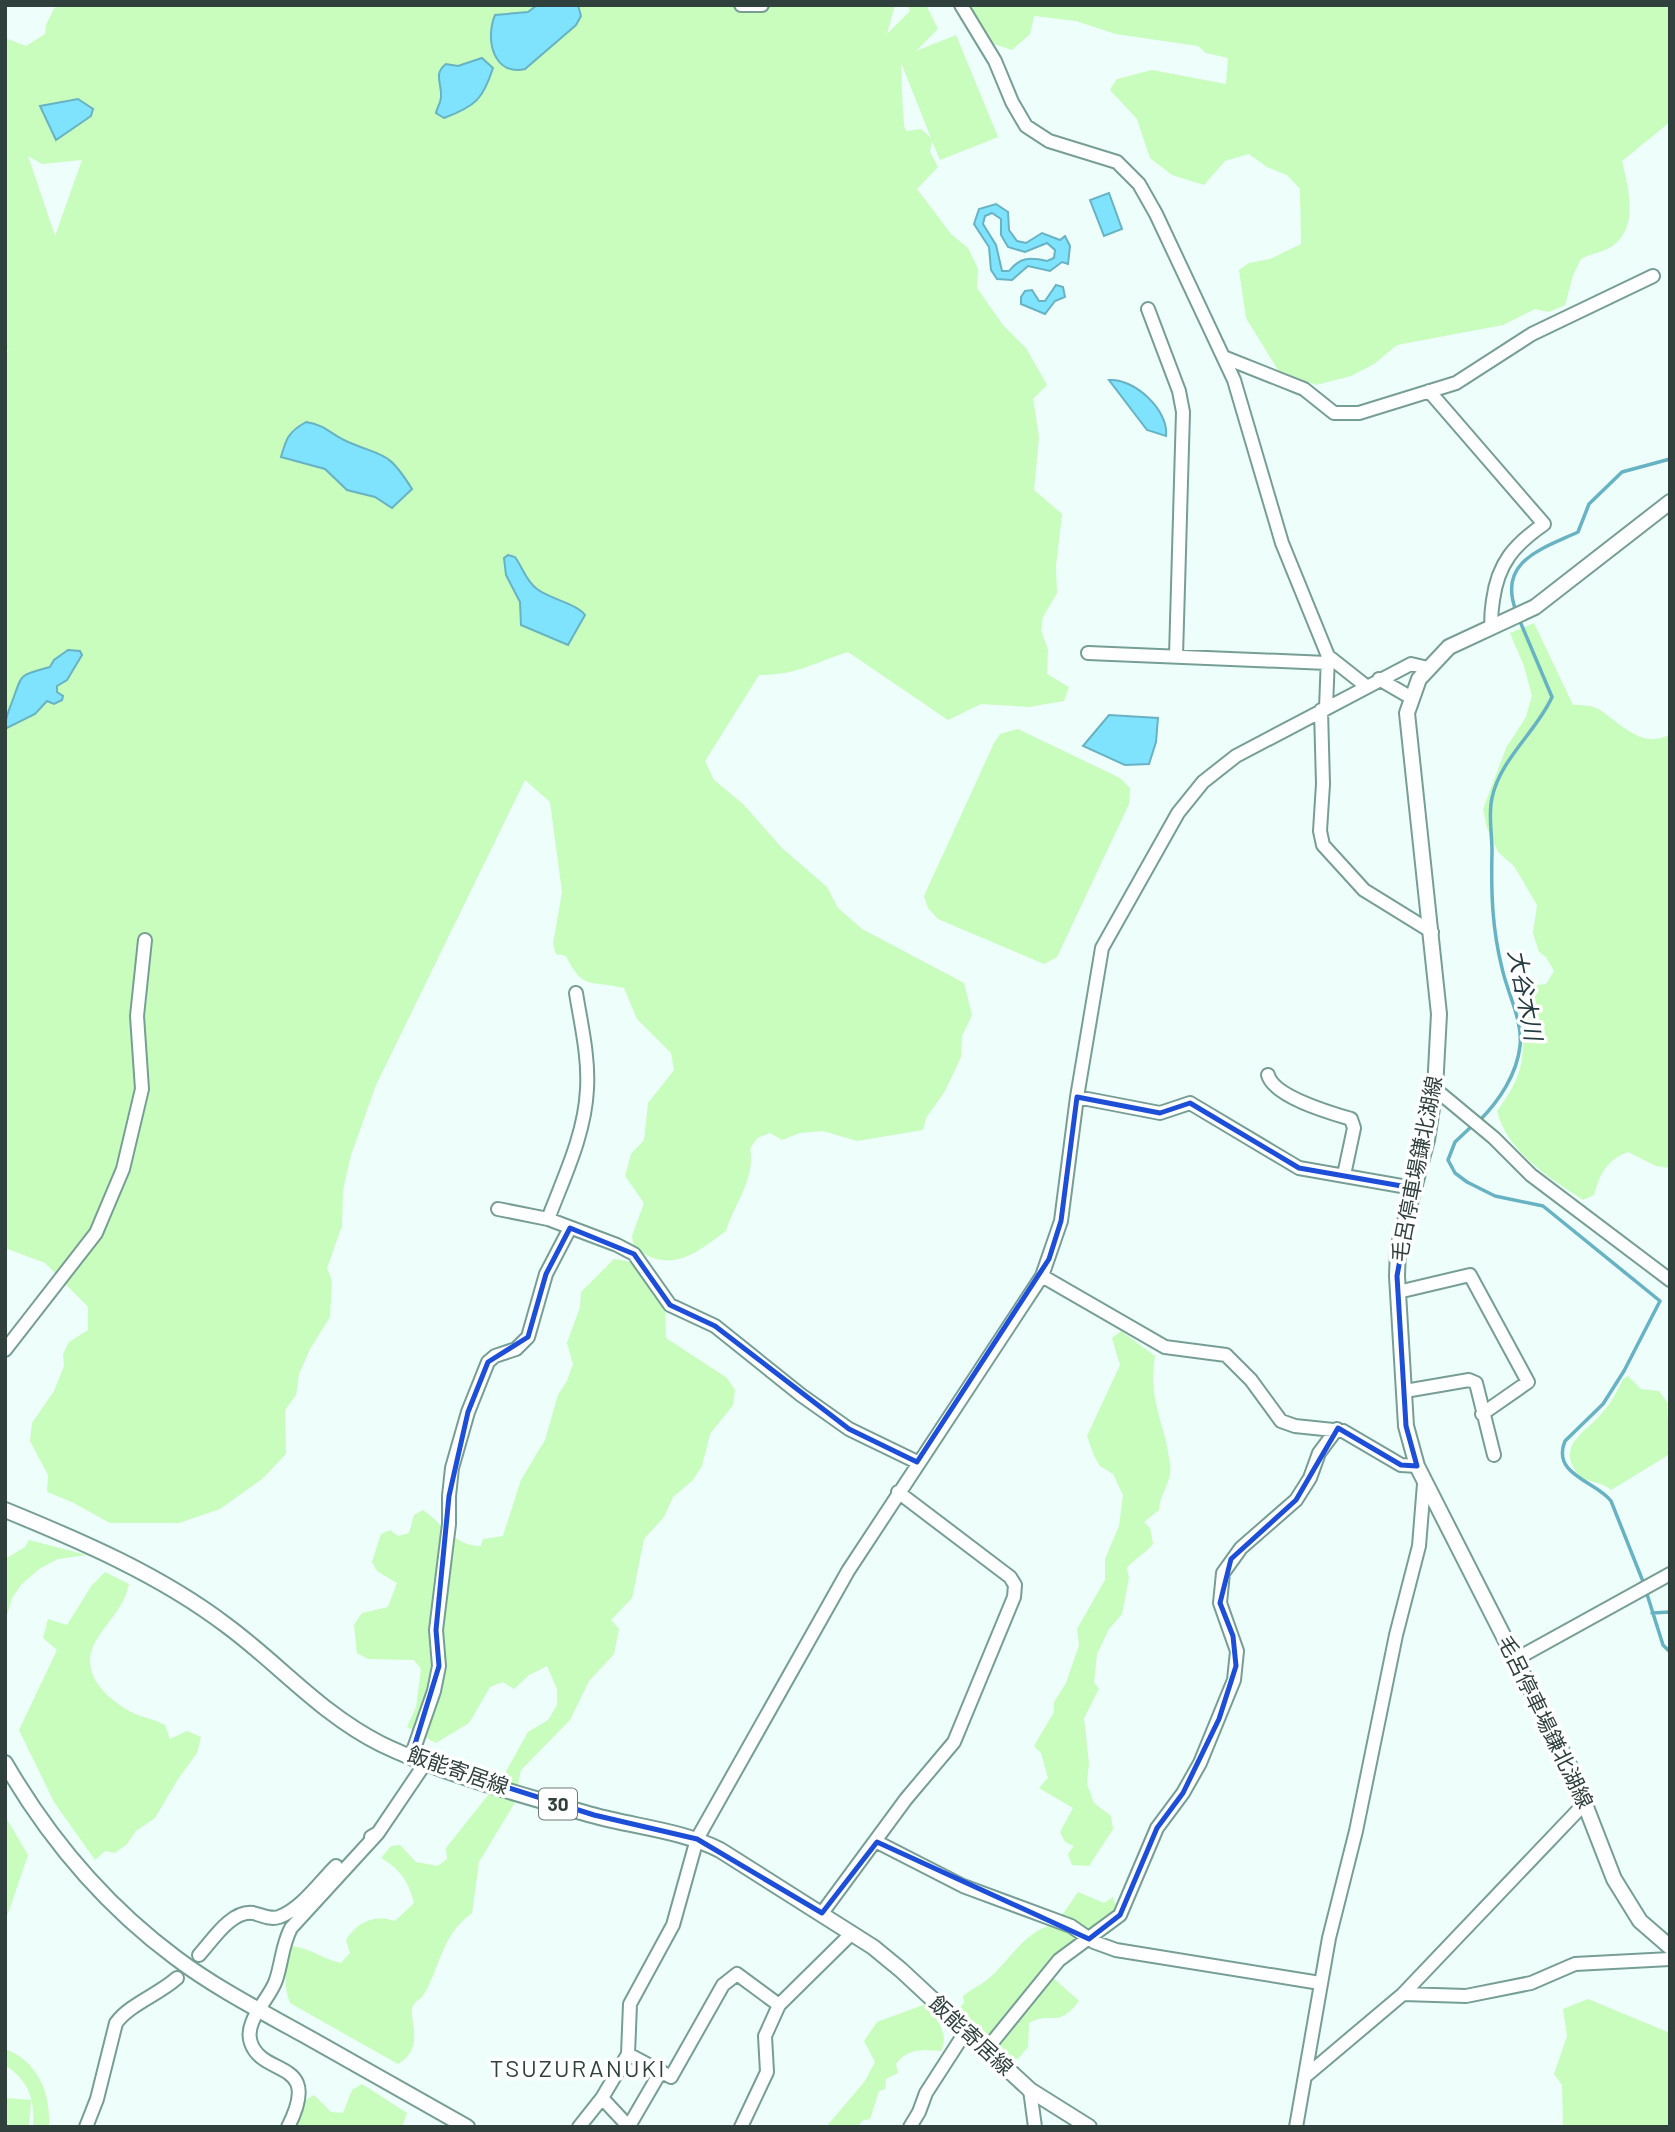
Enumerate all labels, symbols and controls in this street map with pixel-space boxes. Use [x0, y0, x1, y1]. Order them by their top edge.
water label: 大谷木川 [1503, 947, 1549, 1046]
street label: 毛呂停車場鎌北湖線 [1385, 1074, 1446, 1264]
street label: 毛呂停車場鎌北湖線 [1494, 1631, 1599, 1812]
street label: 飯能寄居線 [405, 1741, 512, 1798]
road number: 30 [539, 1788, 577, 1820]
street label: 飯能寄居線 [925, 1990, 1019, 2080]
district label: TSUZURANUKI [490, 2053, 666, 2082]

